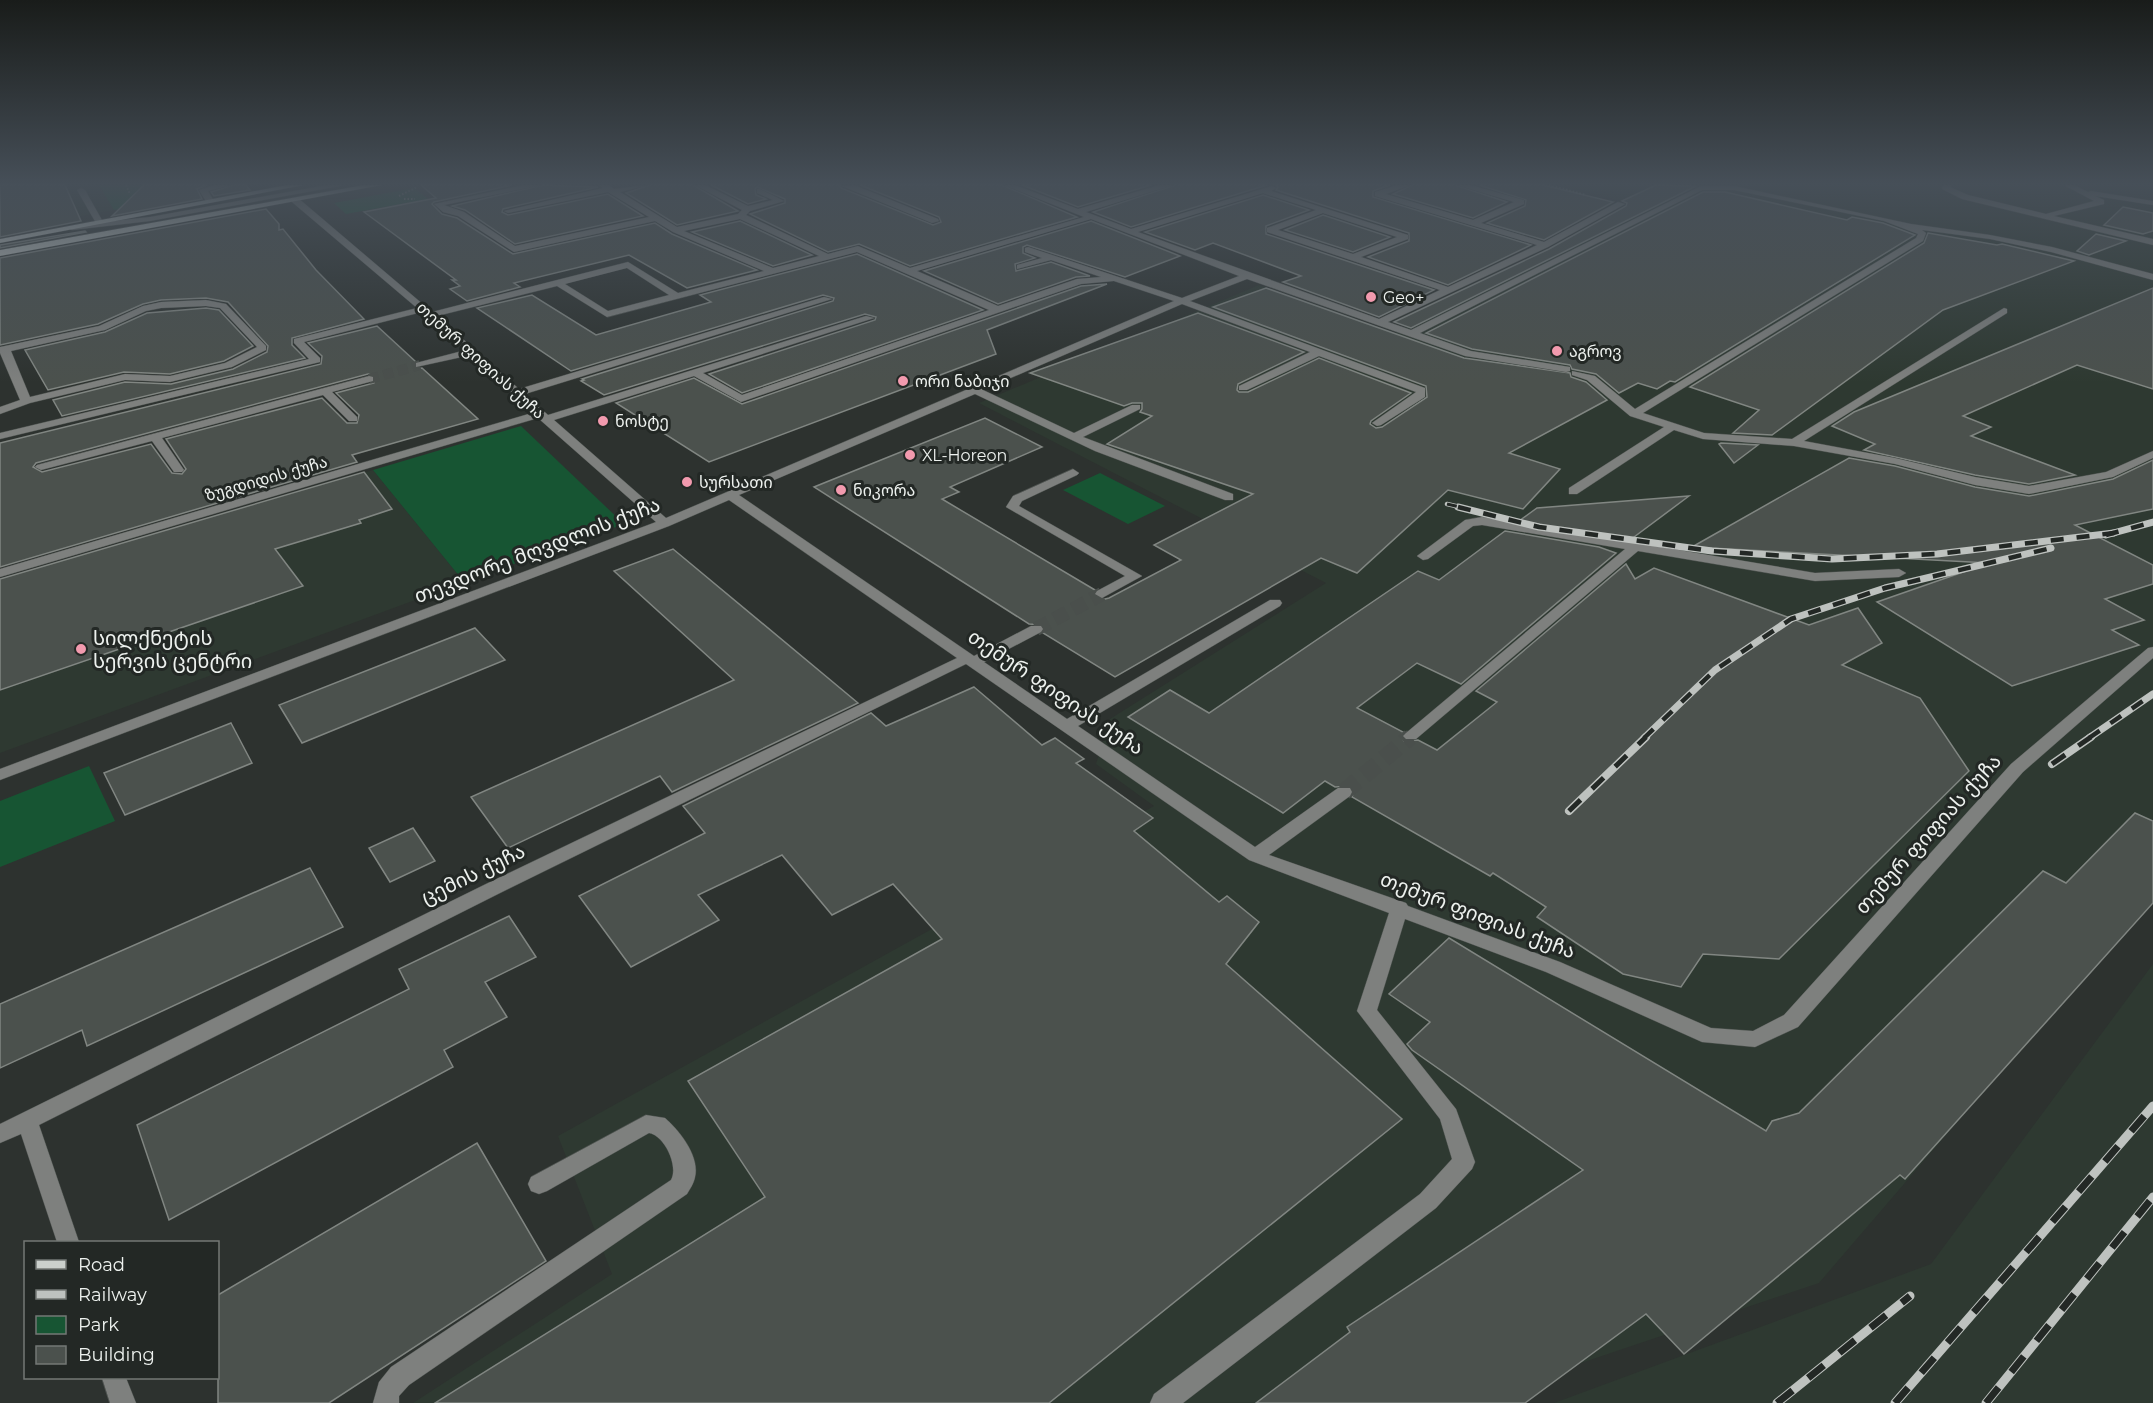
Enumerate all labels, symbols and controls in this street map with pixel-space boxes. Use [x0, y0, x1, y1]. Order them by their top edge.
place label: Geo+ [1383, 288, 1424, 307]
marker: Geo+ [1364, 290, 1378, 304]
street label: თემურ ფიფიას ქუჩა [413, 298, 549, 423]
place label: აგროვ [1569, 342, 1622, 361]
marker: აგროვ [1550, 344, 1564, 358]
place label: ორი ნაბიჯი [915, 372, 1010, 391]
marker: ორი ნაბიჯი [896, 374, 910, 388]
place label: ნოსტე [615, 412, 669, 431]
marker: ნოსტე [596, 414, 610, 428]
place label: XL-Horeon [922, 446, 1007, 465]
marker: XL-Horeon [903, 448, 917, 462]
street label: ზუგდიდის ქუჩა [203, 452, 330, 506]
place label: სურსათი [699, 473, 773, 492]
marker: სურსათი [680, 475, 694, 489]
place label: ნიკორა [853, 481, 915, 500]
marker: ნიკორა [834, 483, 848, 497]
street label: თევდორე მღვდლის ქუჩა [411, 492, 664, 609]
street label: თემურ ფიფიას ქუჩა [963, 624, 1149, 760]
place label: სილქნეტის სერვის ცენტრი [93, 626, 252, 673]
marker: სილქნეტის სერვის ცენტრი [74, 642, 88, 656]
street label: თემურ ფიფიას ქუჩა [1850, 749, 2006, 919]
street label: ცემის ქუჩა [417, 839, 529, 909]
street label: თემურ ფიფიას ქუჩა [1377, 867, 1579, 963]
legend [24, 1241, 219, 1379]
text: Road [78, 1254, 125, 1276]
text: Railway [78, 1284, 147, 1306]
text: Park [78, 1314, 119, 1336]
text: Building [78, 1344, 155, 1366]

